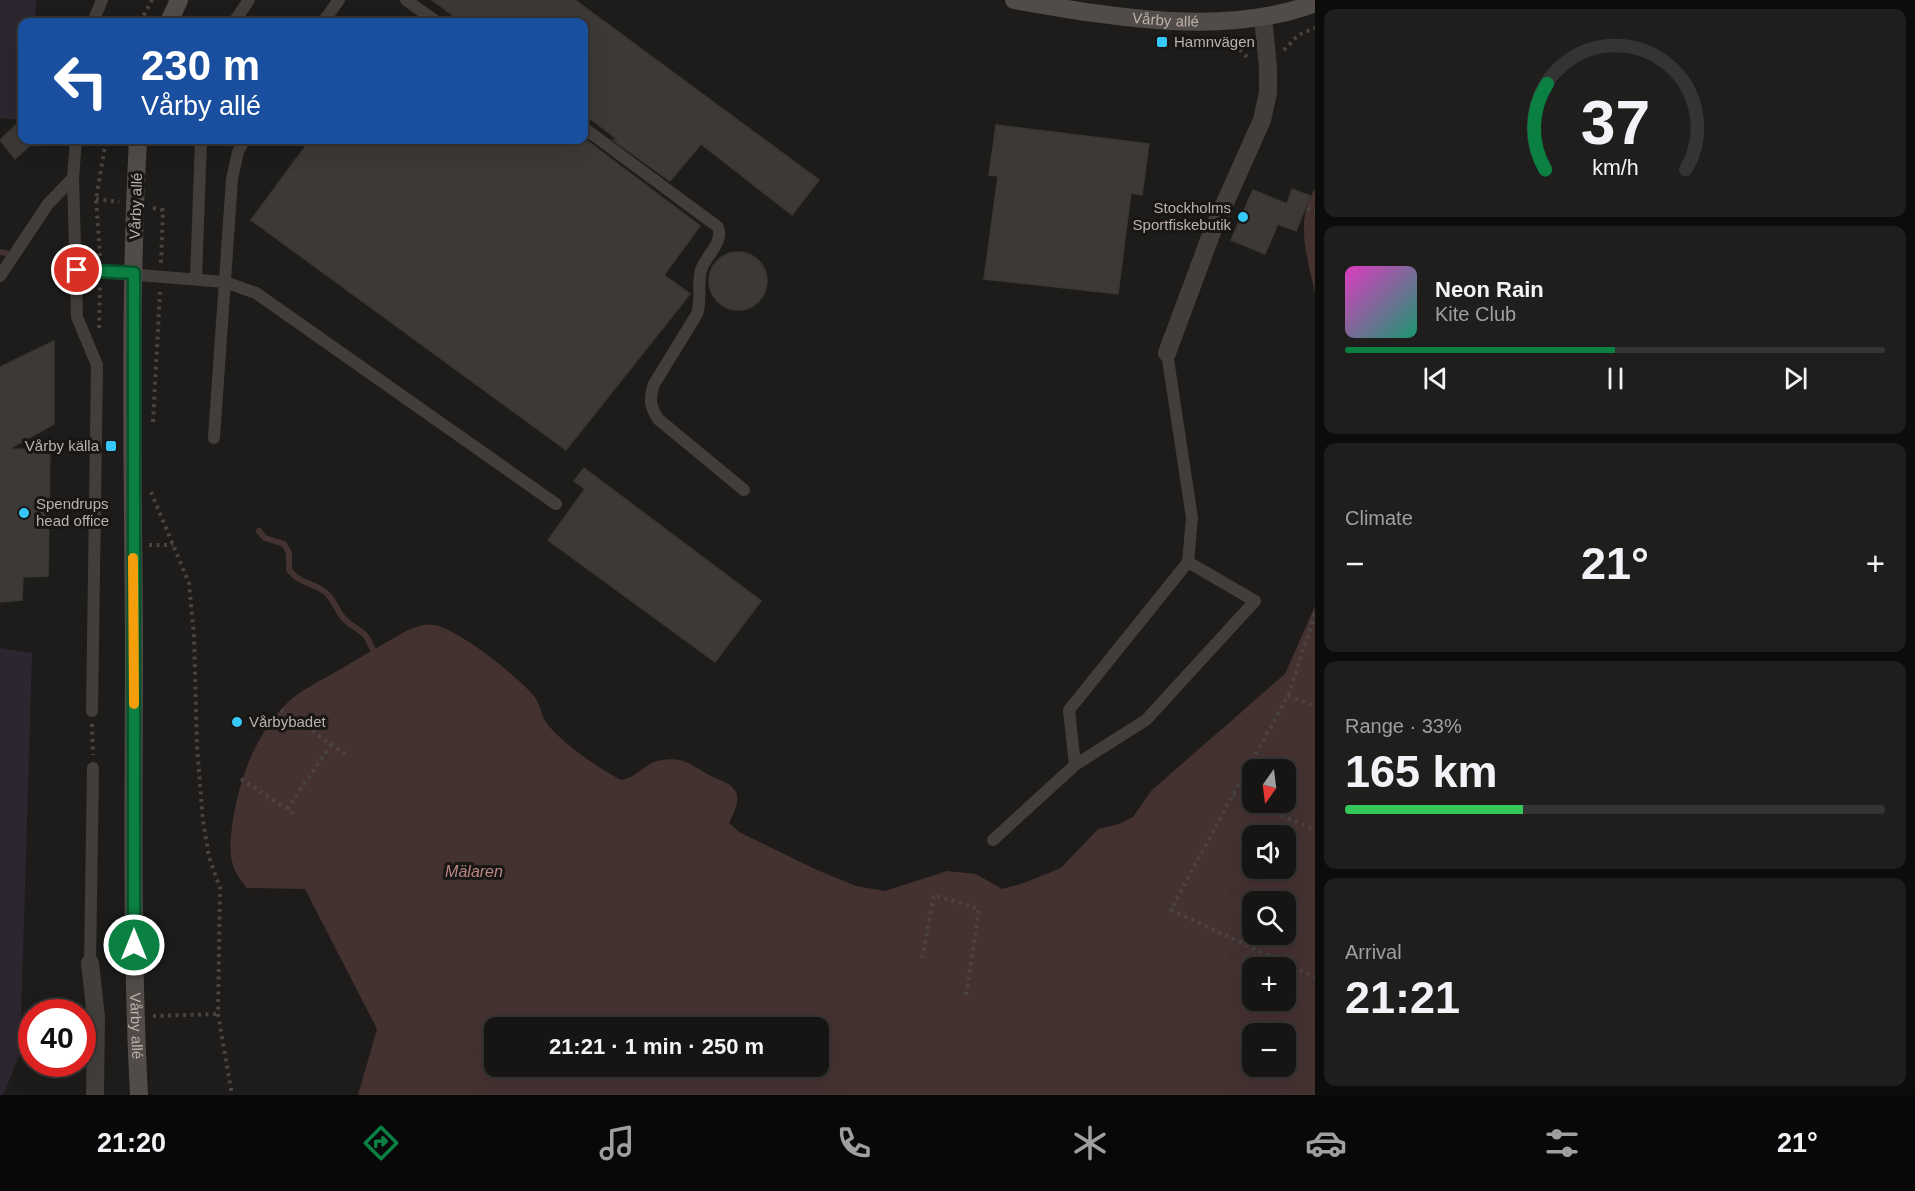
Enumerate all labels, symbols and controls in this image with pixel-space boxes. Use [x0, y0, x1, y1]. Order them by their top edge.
street label: Vårby allé [1131, 9, 1199, 30]
place label: Hamnvägen [1174, 33, 1255, 50]
marker: Hamnvägen [1155, 35, 1169, 49]
icon: left [42, 42, 120, 120]
text: 230 m [141, 42, 260, 89]
text: 37 [1580, 88, 1650, 157]
text: Vårby allé [141, 91, 261, 121]
text: km/h [1592, 156, 1638, 180]
street label: Vårby allé [126, 172, 145, 240]
place label: Stockholms Sportfiskebutik [1133, 199, 1231, 233]
marker: Stockholms Sportfiskebutik [1236, 210, 1250, 224]
pin [51, 244, 102, 295]
icon: arrive [60, 253, 93, 286]
text: Neon Rain [1435, 277, 1544, 302]
text: Kite Club [1435, 303, 1516, 325]
icon: previous [1419, 362, 1452, 395]
icon: pause [1599, 362, 1632, 395]
icon: next [1779, 362, 1812, 395]
place label: Vårby källa [25, 437, 100, 454]
marker: Vårby källa [104, 439, 118, 453]
place label: Spendrups head office [36, 495, 109, 529]
marker: Spendrups head office [17, 506, 31, 520]
text: Climate [1345, 507, 1413, 529]
text: 21° [1581, 538, 1649, 589]
text: − [1345, 545, 1364, 582]
text: + [1866, 545, 1885, 582]
place label: Vårbybadet [249, 713, 327, 730]
marker: Vårbybadet [230, 715, 244, 729]
text: Range · 33% [1345, 715, 1462, 737]
text: 165 km [1345, 746, 1498, 797]
north arrow [1242, 759, 1296, 813]
map controls [1242, 759, 1296, 1077]
button: sound [1242, 825, 1296, 879]
water label: Mälaren [445, 863, 503, 880]
button: search [1242, 891, 1296, 945]
position arrow [102, 913, 166, 977]
text: Arrival [1345, 941, 1402, 963]
button: + [1242, 957, 1296, 1011]
text: 21:21 [1345, 972, 1460, 1023]
street label: Vårby allé [127, 992, 146, 1060]
speed limit sign: 40 [18, 999, 96, 1077]
button: − [1242, 1023, 1296, 1077]
text: 21:21 · 1 min · 250 m [549, 1034, 764, 1059]
icon: directions [360, 1122, 402, 1164]
icon: music [596, 1122, 638, 1164]
icon: phone [833, 1122, 875, 1164]
icon: climate [1069, 1122, 1111, 1164]
icon: car [1305, 1122, 1347, 1164]
icon: filters [1541, 1122, 1583, 1164]
text: 21:20 [97, 1128, 166, 1158]
text: 21° [1777, 1128, 1818, 1158]

